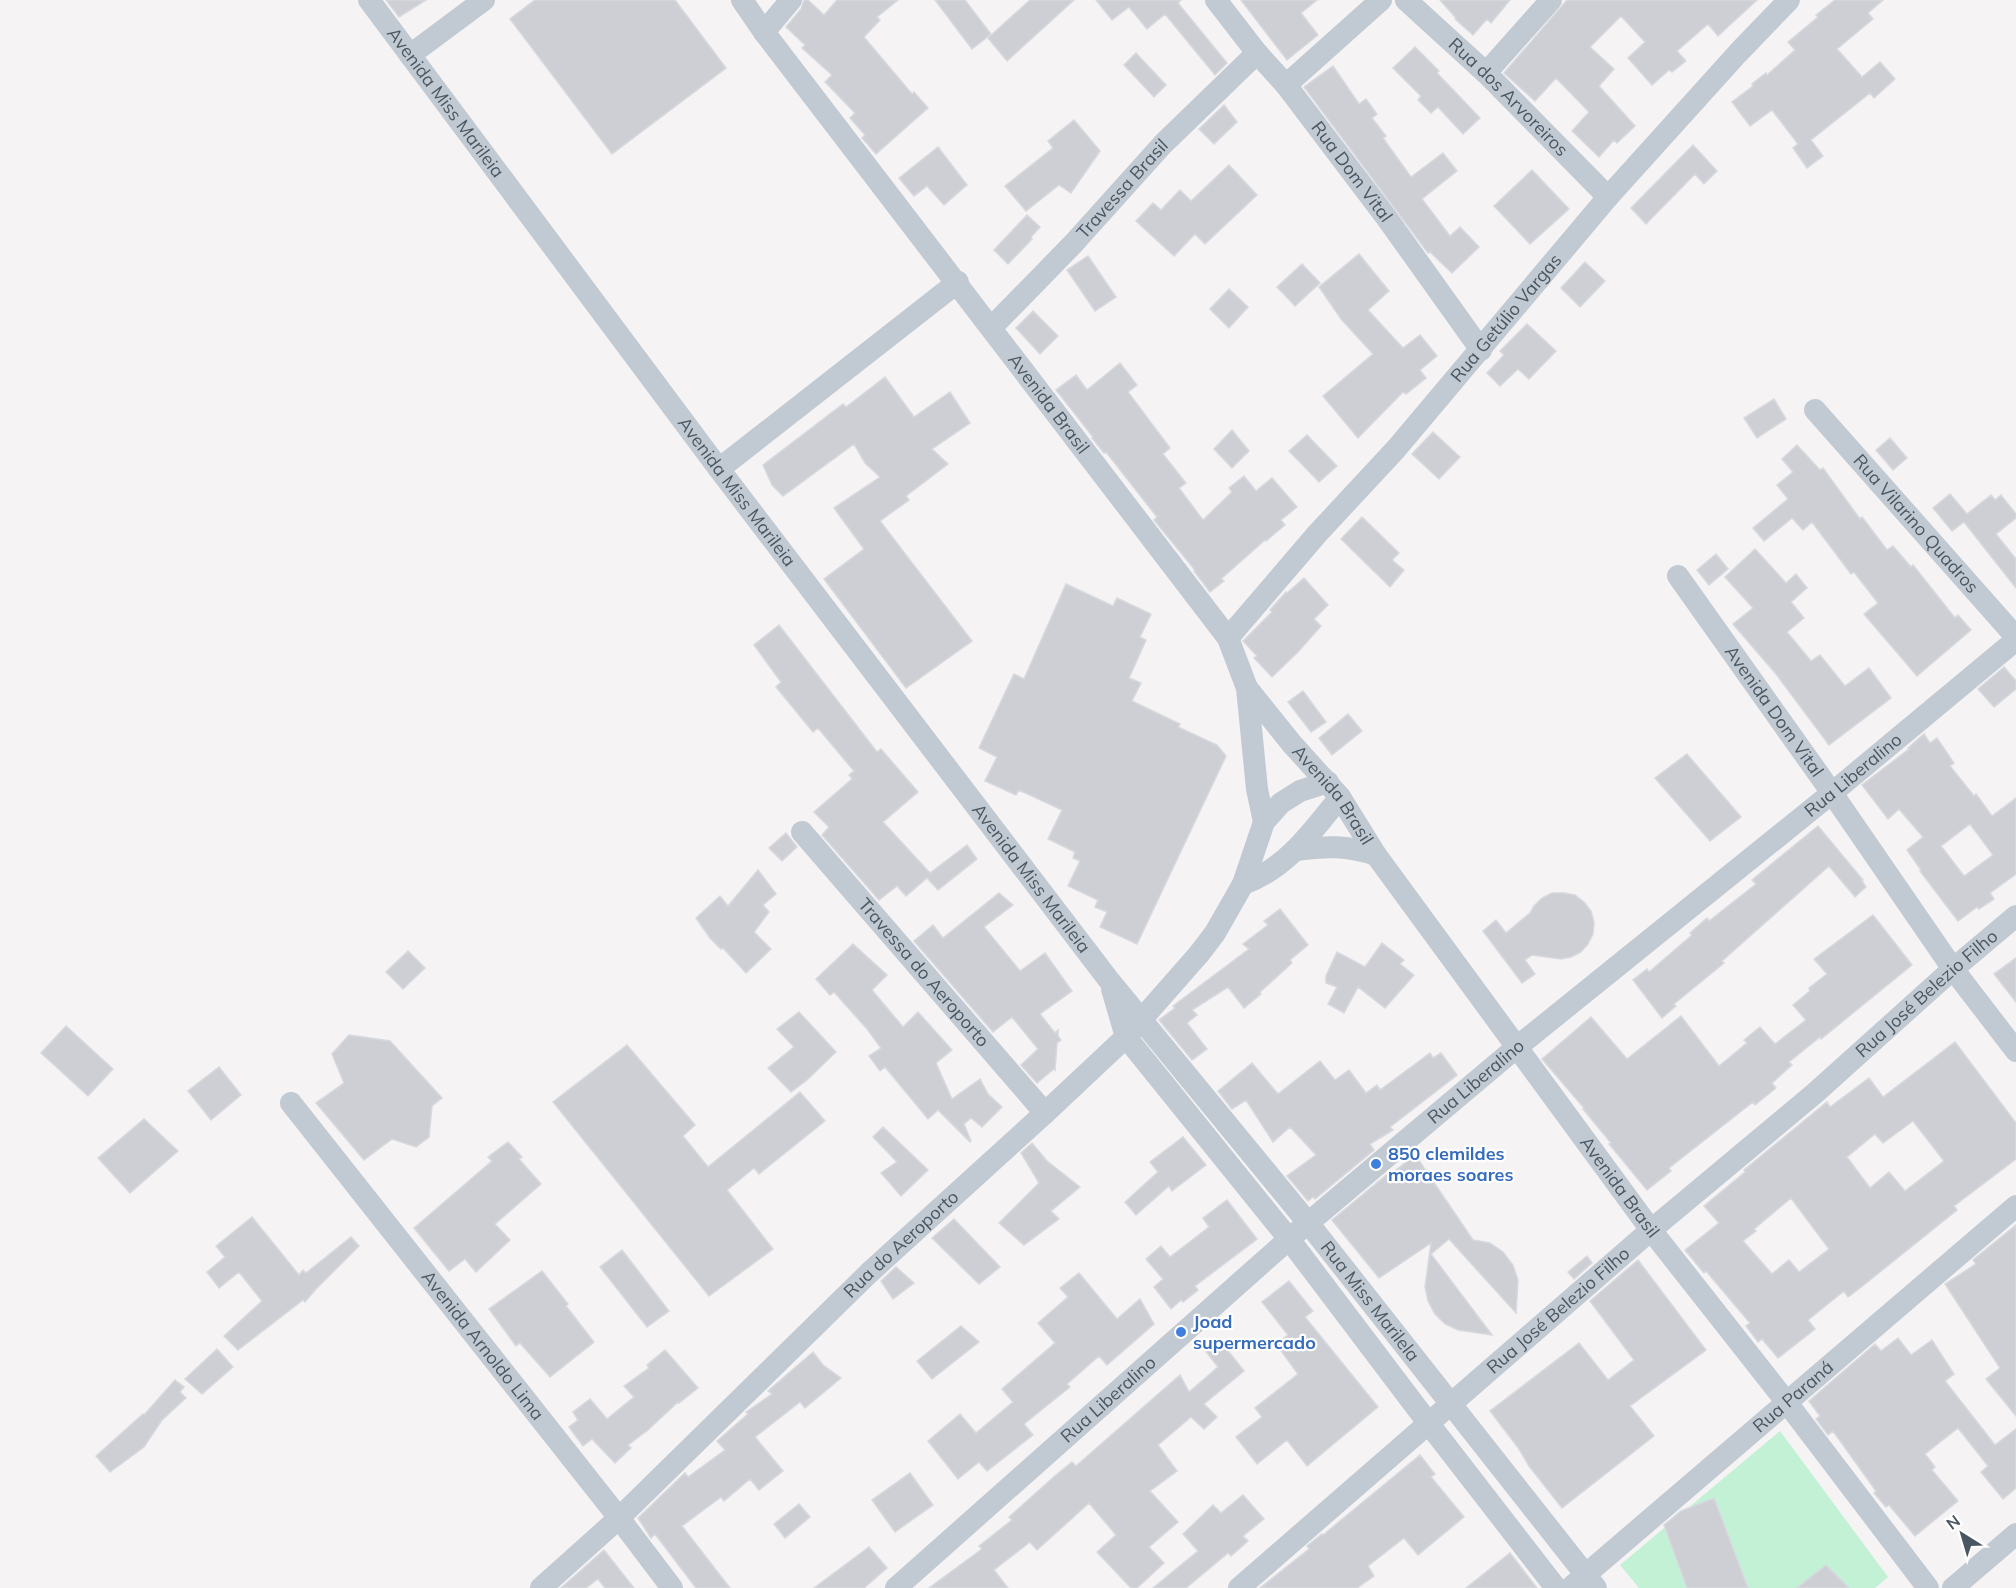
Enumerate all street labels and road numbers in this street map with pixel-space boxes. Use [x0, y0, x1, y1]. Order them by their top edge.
street label: Avenida Miss Marileia [382, 23, 510, 182]
street label: Rua dos Arvoreiros [1444, 32, 1573, 161]
street label: Rua Dom Vital [1306, 116, 1398, 226]
street label: Travessa Brasil [1071, 134, 1173, 243]
street label: Rua Getúlio Vargas [1445, 249, 1566, 387]
street label: Avenida Brasil [1003, 349, 1095, 458]
street label: Avenida Miss Marileia [673, 412, 801, 571]
street label: Rua Vilarino Quadros [1848, 449, 1984, 598]
street label: Avenida Dom Vital [1720, 641, 1829, 781]
street label: Rua Liberalino [1799, 728, 1906, 822]
street label: Avenida Brasil [1288, 740, 1379, 849]
street label: Avenida Miss Marileia [967, 799, 1096, 957]
street label: Travessa do Aeroporto [853, 893, 995, 1051]
street label: Rua José Belezio Filho [1850, 924, 2002, 1062]
street label: Rua Liberalino [1422, 1034, 1529, 1129]
street label: Avenida Brasil [1575, 1132, 1665, 1242]
street label: Rua do Aeroporto [838, 1185, 963, 1303]
street label: Rua Miss Marilela [1316, 1236, 1425, 1366]
street label: Rua José Belezio Filho [1482, 1242, 1634, 1379]
street label: Avenida Arnoldo Lima [417, 1266, 549, 1425]
street label: Rua Liberalino [1056, 1351, 1160, 1447]
street label: Rua Paraná [1748, 1355, 1838, 1437]

